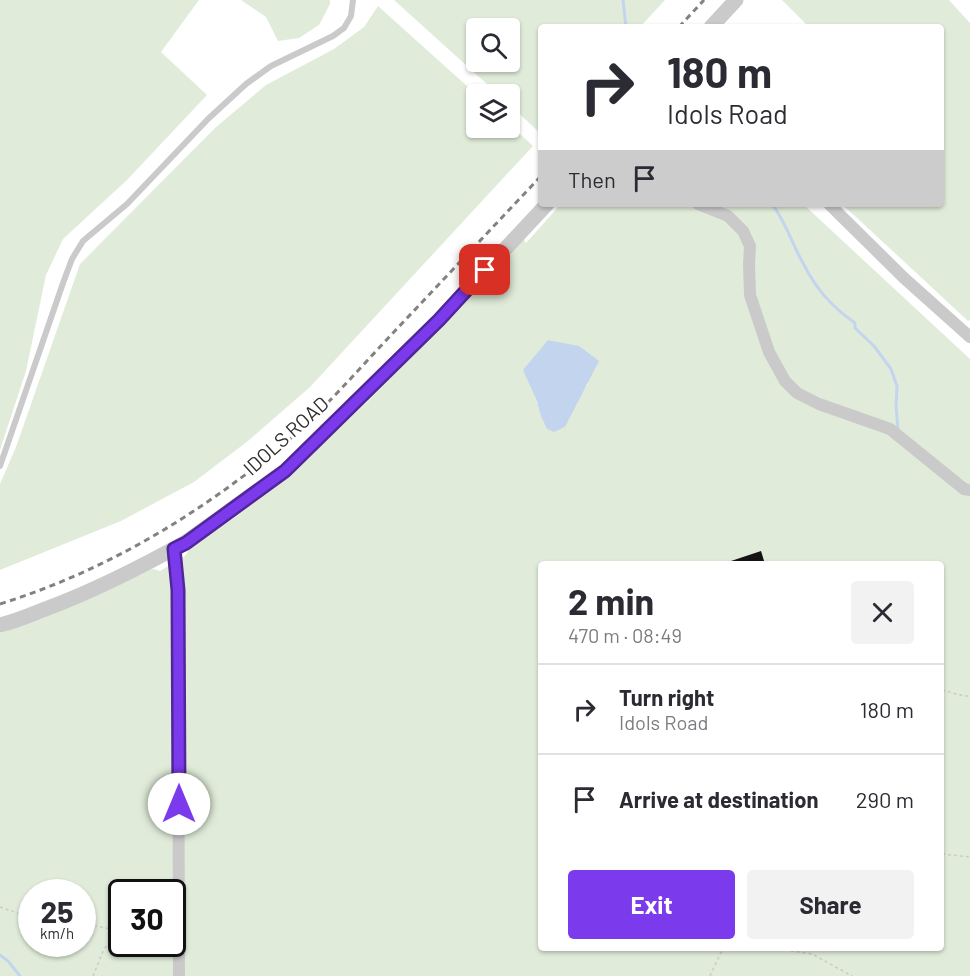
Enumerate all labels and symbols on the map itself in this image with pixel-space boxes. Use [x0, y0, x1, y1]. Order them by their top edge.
pin [459, 244, 510, 295]
street label: IDOLS ROAD [238, 391, 333, 480]
position arrow [147, 772, 211, 836]
speed limit sign: 30 [108, 879, 186, 957]

